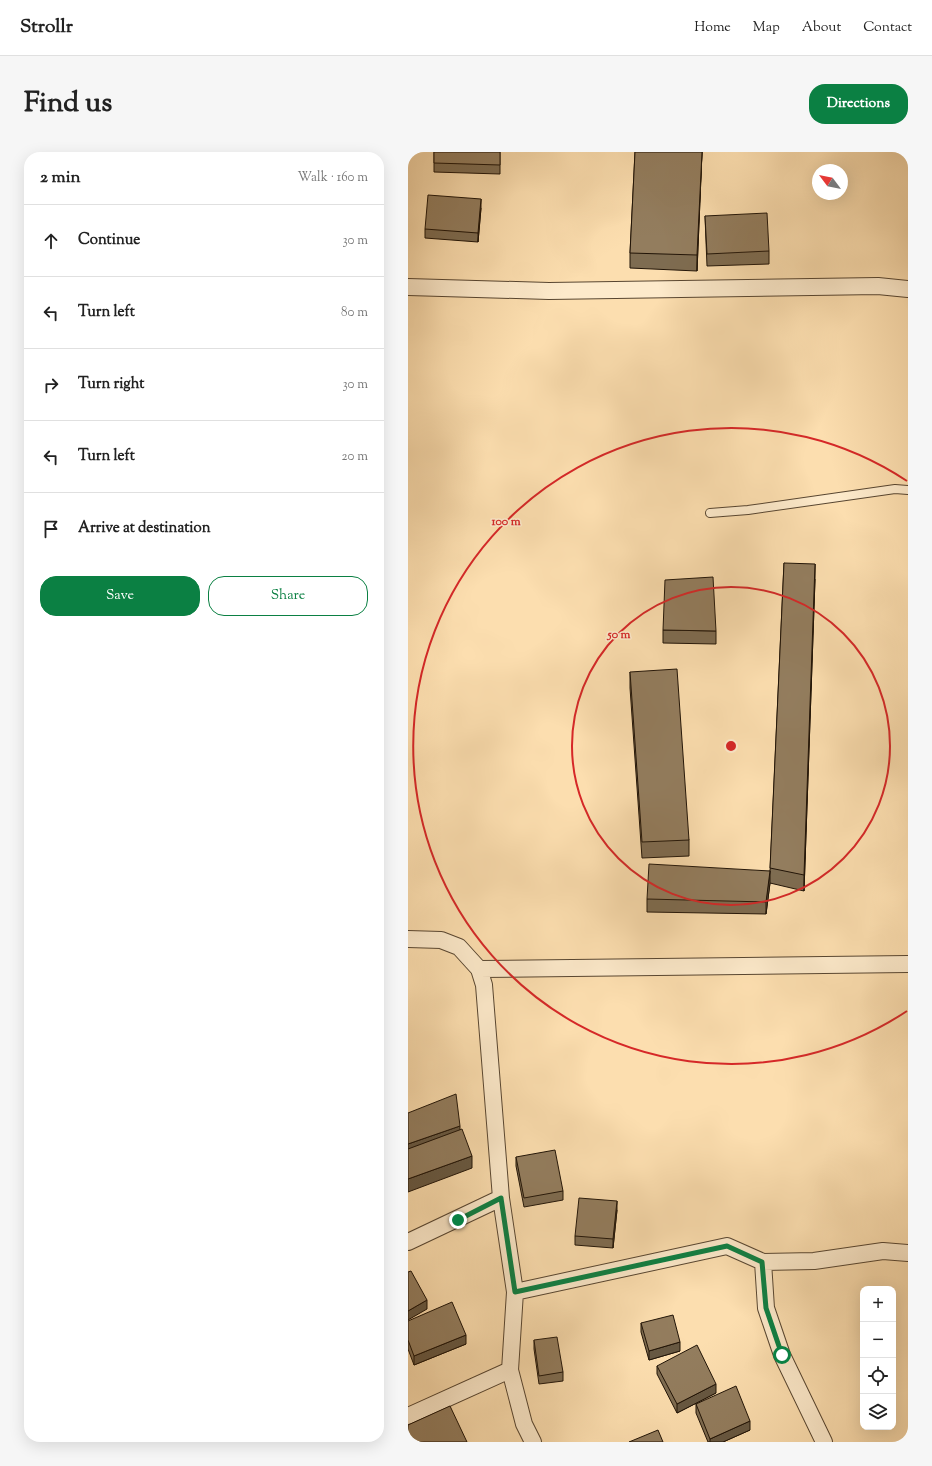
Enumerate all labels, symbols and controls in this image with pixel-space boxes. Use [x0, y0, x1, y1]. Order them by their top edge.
text: Strollr [20, 14, 73, 41]
text: Home [694, 18, 731, 38]
text: Map [753, 18, 780, 38]
text: About [802, 18, 841, 38]
text: Contact [863, 18, 912, 38]
text: Find us [24, 84, 112, 124]
button: Directions [809, 84, 908, 124]
north arrow [812, 164, 848, 200]
text: 2 min [40, 166, 81, 190]
text: Walk · 160 m [297, 169, 368, 187]
icon: ahead [40, 230, 62, 252]
text: Continue [78, 230, 140, 251]
text: 30 m [342, 232, 368, 250]
icon: left [40, 302, 62, 324]
text: Turn left [78, 302, 135, 323]
text: 80 m [341, 304, 368, 322]
icon: right [40, 374, 62, 396]
text: Turn right [78, 374, 144, 395]
text: 30 m [342, 376, 368, 394]
icon: left [40, 446, 62, 468]
text: Turn left [78, 446, 135, 467]
text: 20 m [342, 448, 368, 466]
text: 100 m [490, 513, 521, 531]
icon: arrive [40, 518, 62, 540]
text: Arrive at destination [78, 518, 211, 539]
button: Save [40, 576, 200, 616]
button: Share [208, 576, 368, 616]
text: 50 m [607, 626, 631, 644]
centre of rings [724, 739, 738, 753]
route end [449, 1211, 467, 1229]
map controls [860, 1286, 896, 1430]
button: + [860, 1286, 896, 1322]
button: − [860, 1322, 896, 1358]
route start [773, 1346, 791, 1364]
button: locate [860, 1358, 896, 1394]
button: layers [860, 1394, 896, 1430]

